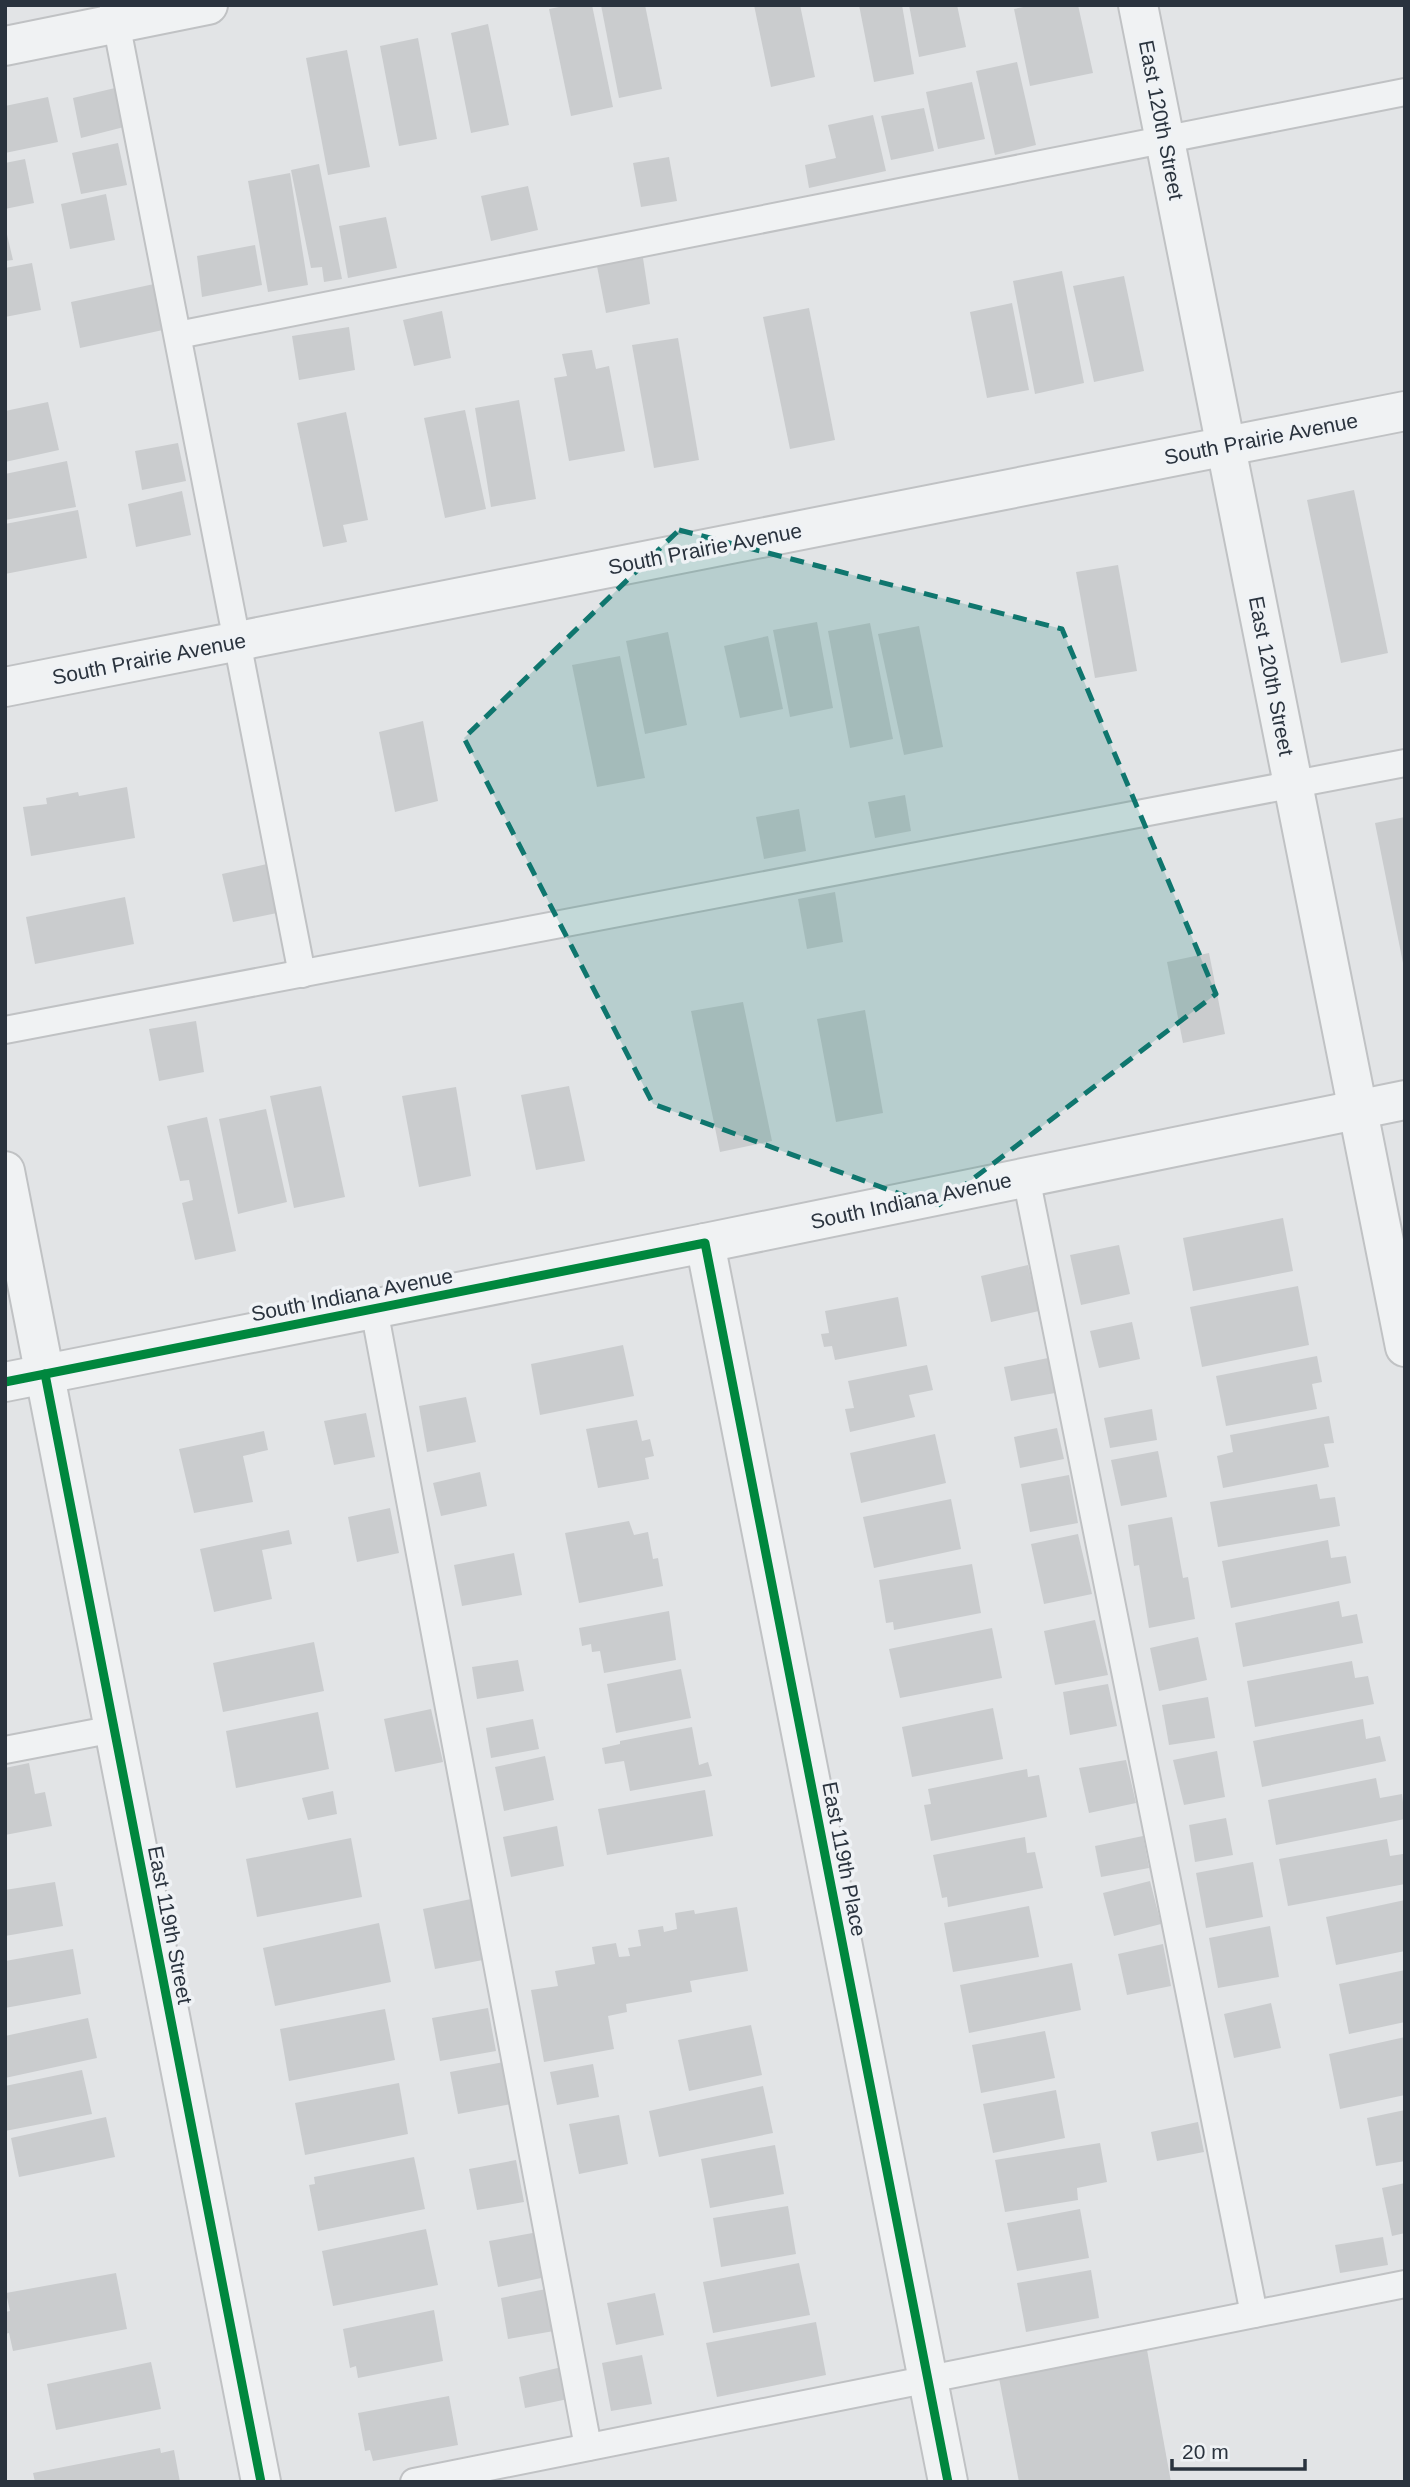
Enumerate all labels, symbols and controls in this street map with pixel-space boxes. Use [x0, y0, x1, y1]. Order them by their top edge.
street label: East 120th Street [1135, 38, 1188, 202]
street label: South Prairie Avenue [1162, 408, 1360, 469]
street label: South Prairie Avenue [606, 518, 804, 579]
street label: East 120th Street [1245, 594, 1298, 758]
street label: South Prairie Avenue [50, 628, 248, 689]
street label: South Indiana Avenue [808, 1168, 1014, 1233]
street label: South Indiana Avenue [249, 1264, 455, 1325]
street label: East 119th Place [818, 1780, 871, 1938]
street label: East 119th Street [144, 1844, 197, 2006]
scale bar [1172, 2428, 1305, 2472]
text: 20 m [1182, 2440, 1229, 2463]

